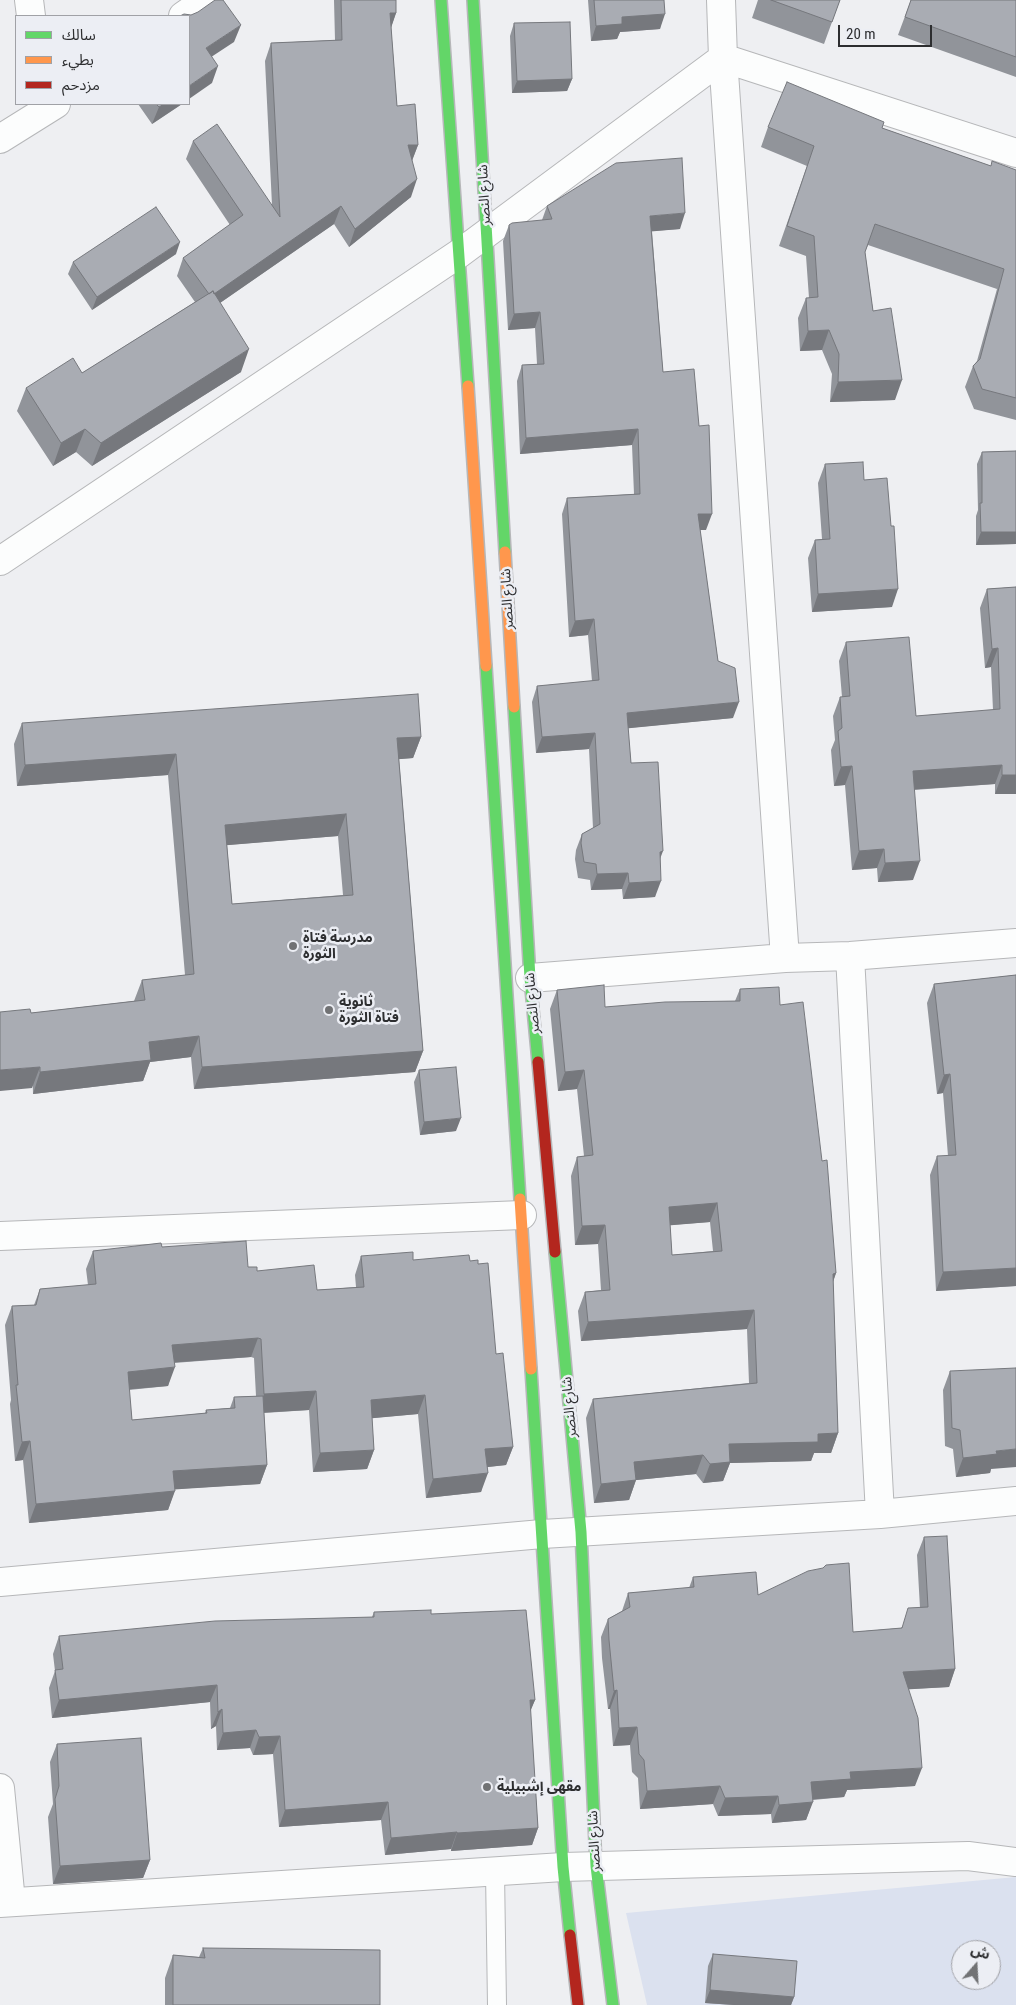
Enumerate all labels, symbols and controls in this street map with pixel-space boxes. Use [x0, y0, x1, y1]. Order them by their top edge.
legend [15, 15, 190, 105]
scale bar [841, 15, 935, 47]
text: 20 m [846, 25, 876, 43]
text: سالك [62, 26, 96, 44]
text: بطيء [62, 51, 94, 69]
text: مزدحم [62, 76, 100, 94]
street label: شارع النصر [475, 164, 495, 226]
street label: شارع النصر [498, 568, 518, 630]
place label: مدرسة فتاة الثورة [303, 930, 373, 962]
marker: مدرسة فتاة الثورة [287, 940, 299, 952]
street label: شارع النصر [522, 972, 544, 1034]
place label: ثانوية فتاة الثورة [339, 994, 399, 1026]
marker: ثانوية فتاة الثورة [323, 1004, 335, 1016]
street label: شارع النصر [559, 1376, 581, 1438]
place label: مقهى إشبيلية [497, 1779, 581, 1795]
marker: مقهى إشبيلية [481, 1781, 493, 1793]
street label: شارع النصر [585, 1810, 605, 1872]
north arrow [951, 1940, 1001, 1990]
text: ش [969, 1941, 992, 1962]

